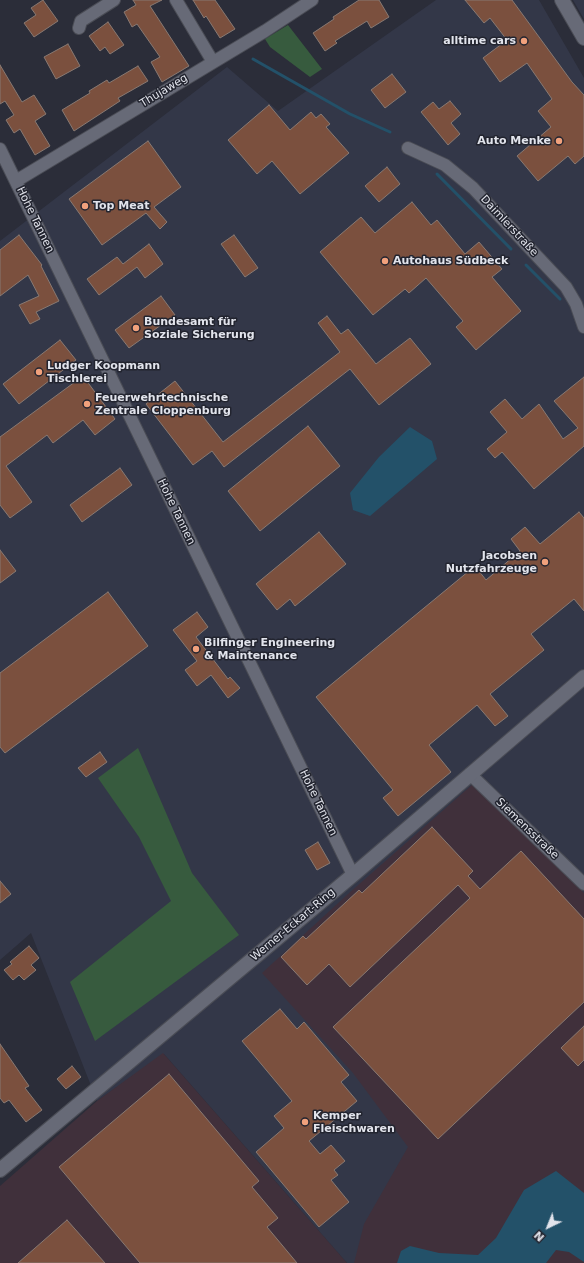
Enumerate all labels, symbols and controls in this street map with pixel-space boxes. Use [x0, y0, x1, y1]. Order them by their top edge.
place label: alltime cars [443, 34, 516, 48]
marker: alltime cars [519, 36, 529, 46]
street label: Thujaweg [138, 72, 190, 110]
place label: Auto Menke [477, 134, 551, 148]
marker: Auto Menke [554, 136, 564, 146]
street label: Hohe Tannen [13, 185, 57, 255]
street label: Daimlerstraße [477, 193, 541, 259]
place label: Top Meat [93, 199, 149, 213]
marker: Top Meat [80, 201, 90, 211]
place label: Autohaus Südbeck [393, 254, 508, 268]
marker: Autohaus Südbeck [380, 256, 390, 266]
place label: Bundesamt für Soziale Sicherung [144, 315, 255, 341]
marker: Bundesamt für Soziale Sicherung [131, 323, 141, 333]
place label: Ludger Koopmann Tischlerei [47, 359, 160, 385]
marker: Ludger Koopmann Tischlerei [34, 367, 44, 377]
place label: Feuerwehrtechnische Zentrale Cloppenburg [95, 391, 231, 417]
marker: Feuerwehrtechnische Zentrale Cloppenburg [82, 399, 92, 409]
street label: Hohe Tannen [154, 477, 198, 547]
place label: Jacobsen Nutzfahrzeuge [446, 549, 537, 575]
marker: Jacobsen Nutzfahrzeuge [540, 557, 550, 567]
place label: Bilfinger Engineering & Maintenance [204, 636, 335, 662]
marker: Bilfinger Engineering & Maintenance [191, 644, 201, 654]
street label: Hohe Tannen [296, 768, 340, 838]
street label: Siemensstraße [493, 796, 561, 862]
street label: Werner-Eckart-Ring [248, 886, 338, 964]
place label: Kemper Fleischwaren [313, 1109, 395, 1135]
marker: Kemper Fleischwaren [300, 1117, 310, 1127]
north arrow [528, 1207, 568, 1247]
text: N [532, 1228, 547, 1244]

